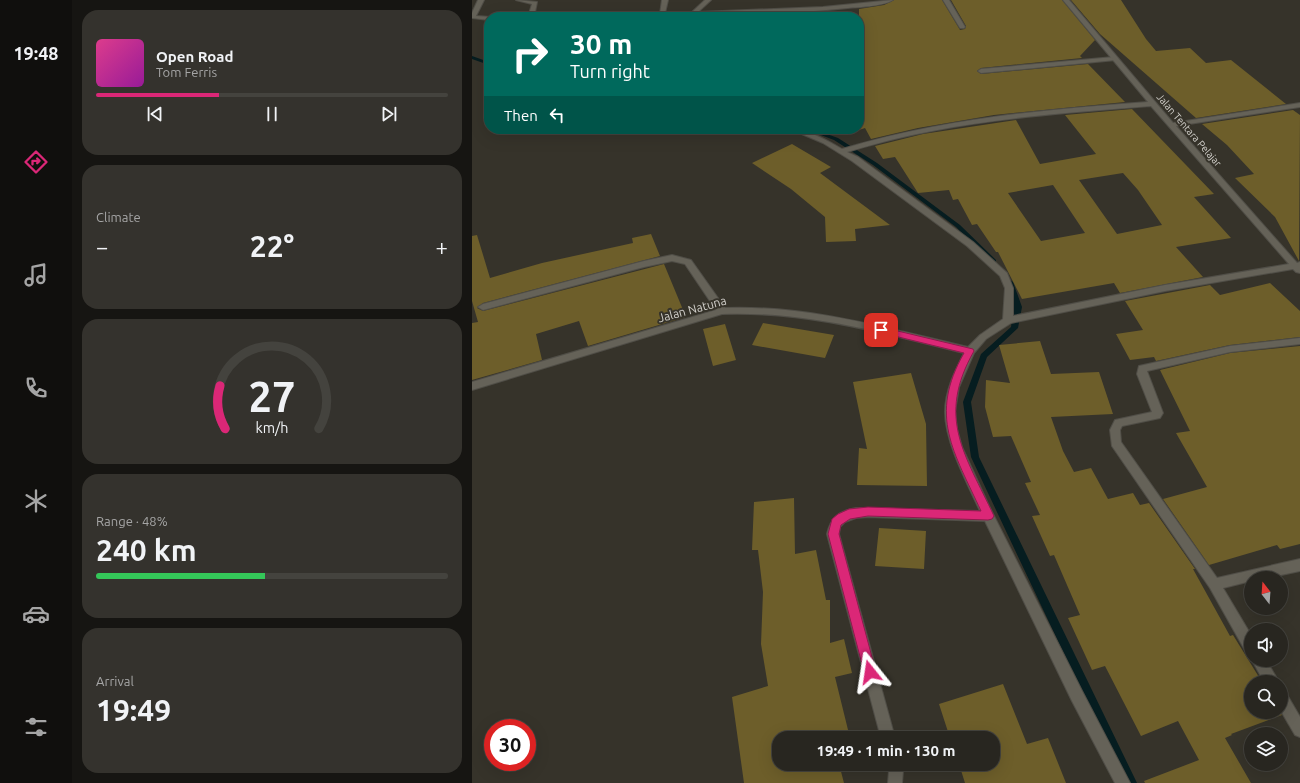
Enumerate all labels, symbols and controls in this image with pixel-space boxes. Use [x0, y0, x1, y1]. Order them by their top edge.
icon: right [504, 28, 556, 80]
text: 30 m [570, 28, 632, 59]
text: 19:48 [13, 43, 59, 63]
text: Open Road [156, 48, 233, 65]
text: Turn right [570, 61, 650, 81]
text: Tom Ferris [156, 65, 217, 79]
street label: Jalan Tentara Pelajar [1154, 91, 1224, 169]
icon: previous [144, 103, 166, 125]
icon: pause [261, 103, 283, 125]
icon: next [378, 103, 400, 125]
icon: left [546, 104, 568, 126]
text: Then [504, 107, 538, 124]
icon: directions [22, 148, 50, 176]
text: Climate [96, 210, 141, 224]
text: 22° [250, 229, 294, 263]
text: − [96, 234, 108, 259]
text: + [436, 234, 448, 259]
icon: music [22, 261, 50, 289]
street label: Jalan Natuna [656, 294, 728, 324]
pin [864, 313, 898, 347]
icon: arrive [870, 319, 892, 341]
text: 27 [249, 373, 295, 420]
icon: phone [22, 374, 50, 402]
text: km/h [256, 420, 288, 436]
icon: climate [22, 487, 50, 515]
text: Range · 48% [96, 514, 168, 528]
text: 240 km [96, 533, 197, 567]
north arrow [1244, 571, 1288, 615]
map controls [1244, 571, 1288, 771]
icon: car [22, 600, 50, 628]
button: sound [1244, 623, 1288, 667]
position arrow [849, 651, 891, 693]
text: Arrival [96, 674, 134, 688]
button: search [1244, 675, 1288, 719]
text: 19:49 [96, 693, 171, 727]
icon: filters [22, 713, 50, 741]
speed limit sign: 30 [484, 719, 536, 771]
button: layers [1244, 727, 1288, 771]
text: 19:49 · 1 min · 130 m [817, 742, 955, 759]

